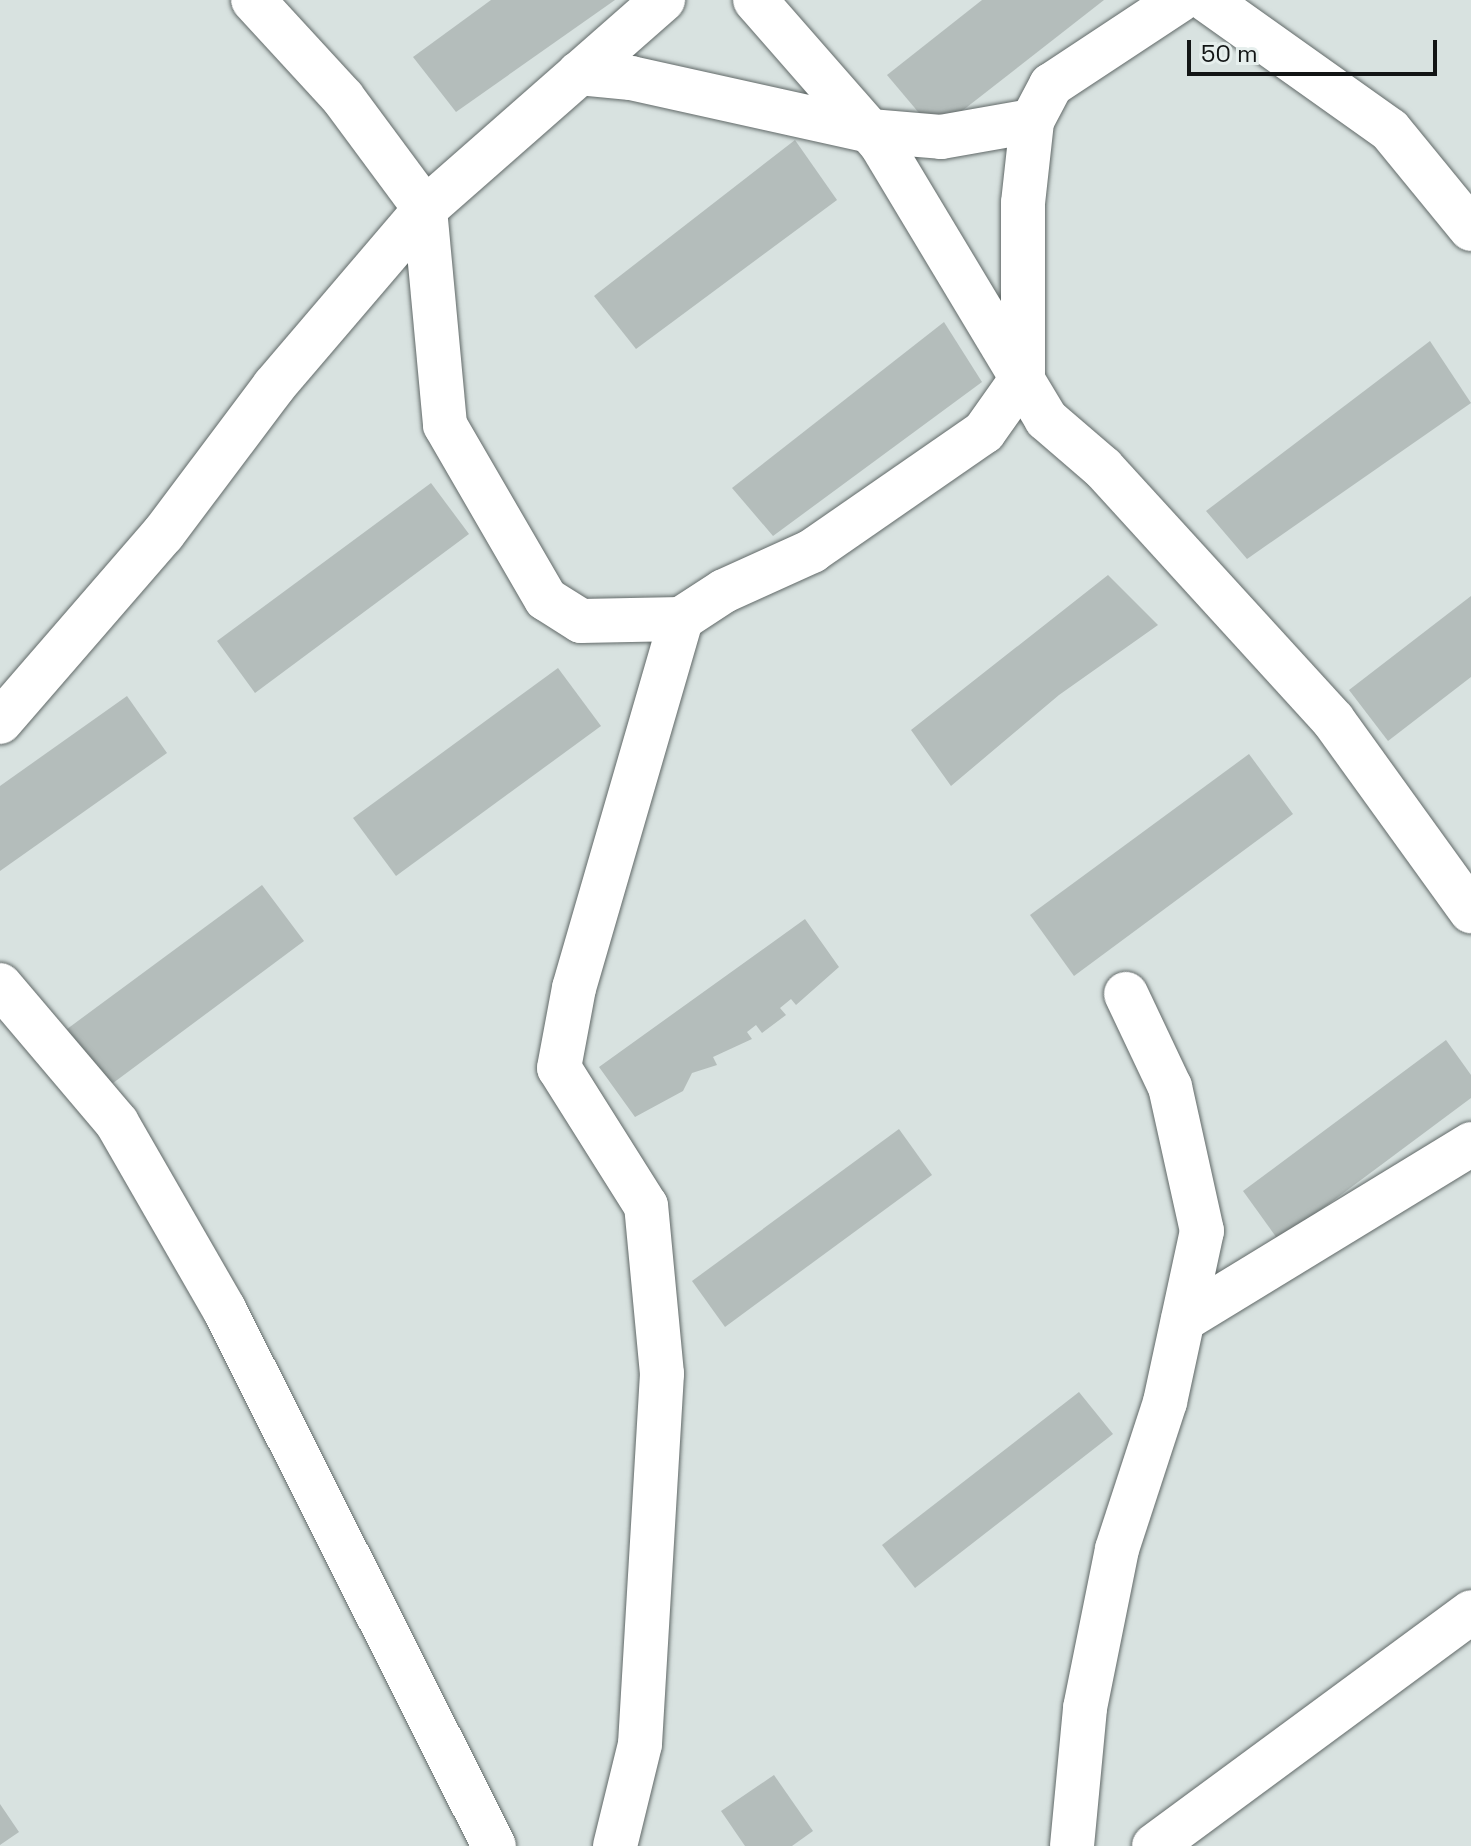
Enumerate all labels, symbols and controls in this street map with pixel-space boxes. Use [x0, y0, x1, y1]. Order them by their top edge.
scale bar [1191, 24, 1441, 74]
text: 50 m [1201, 38, 1258, 69]

